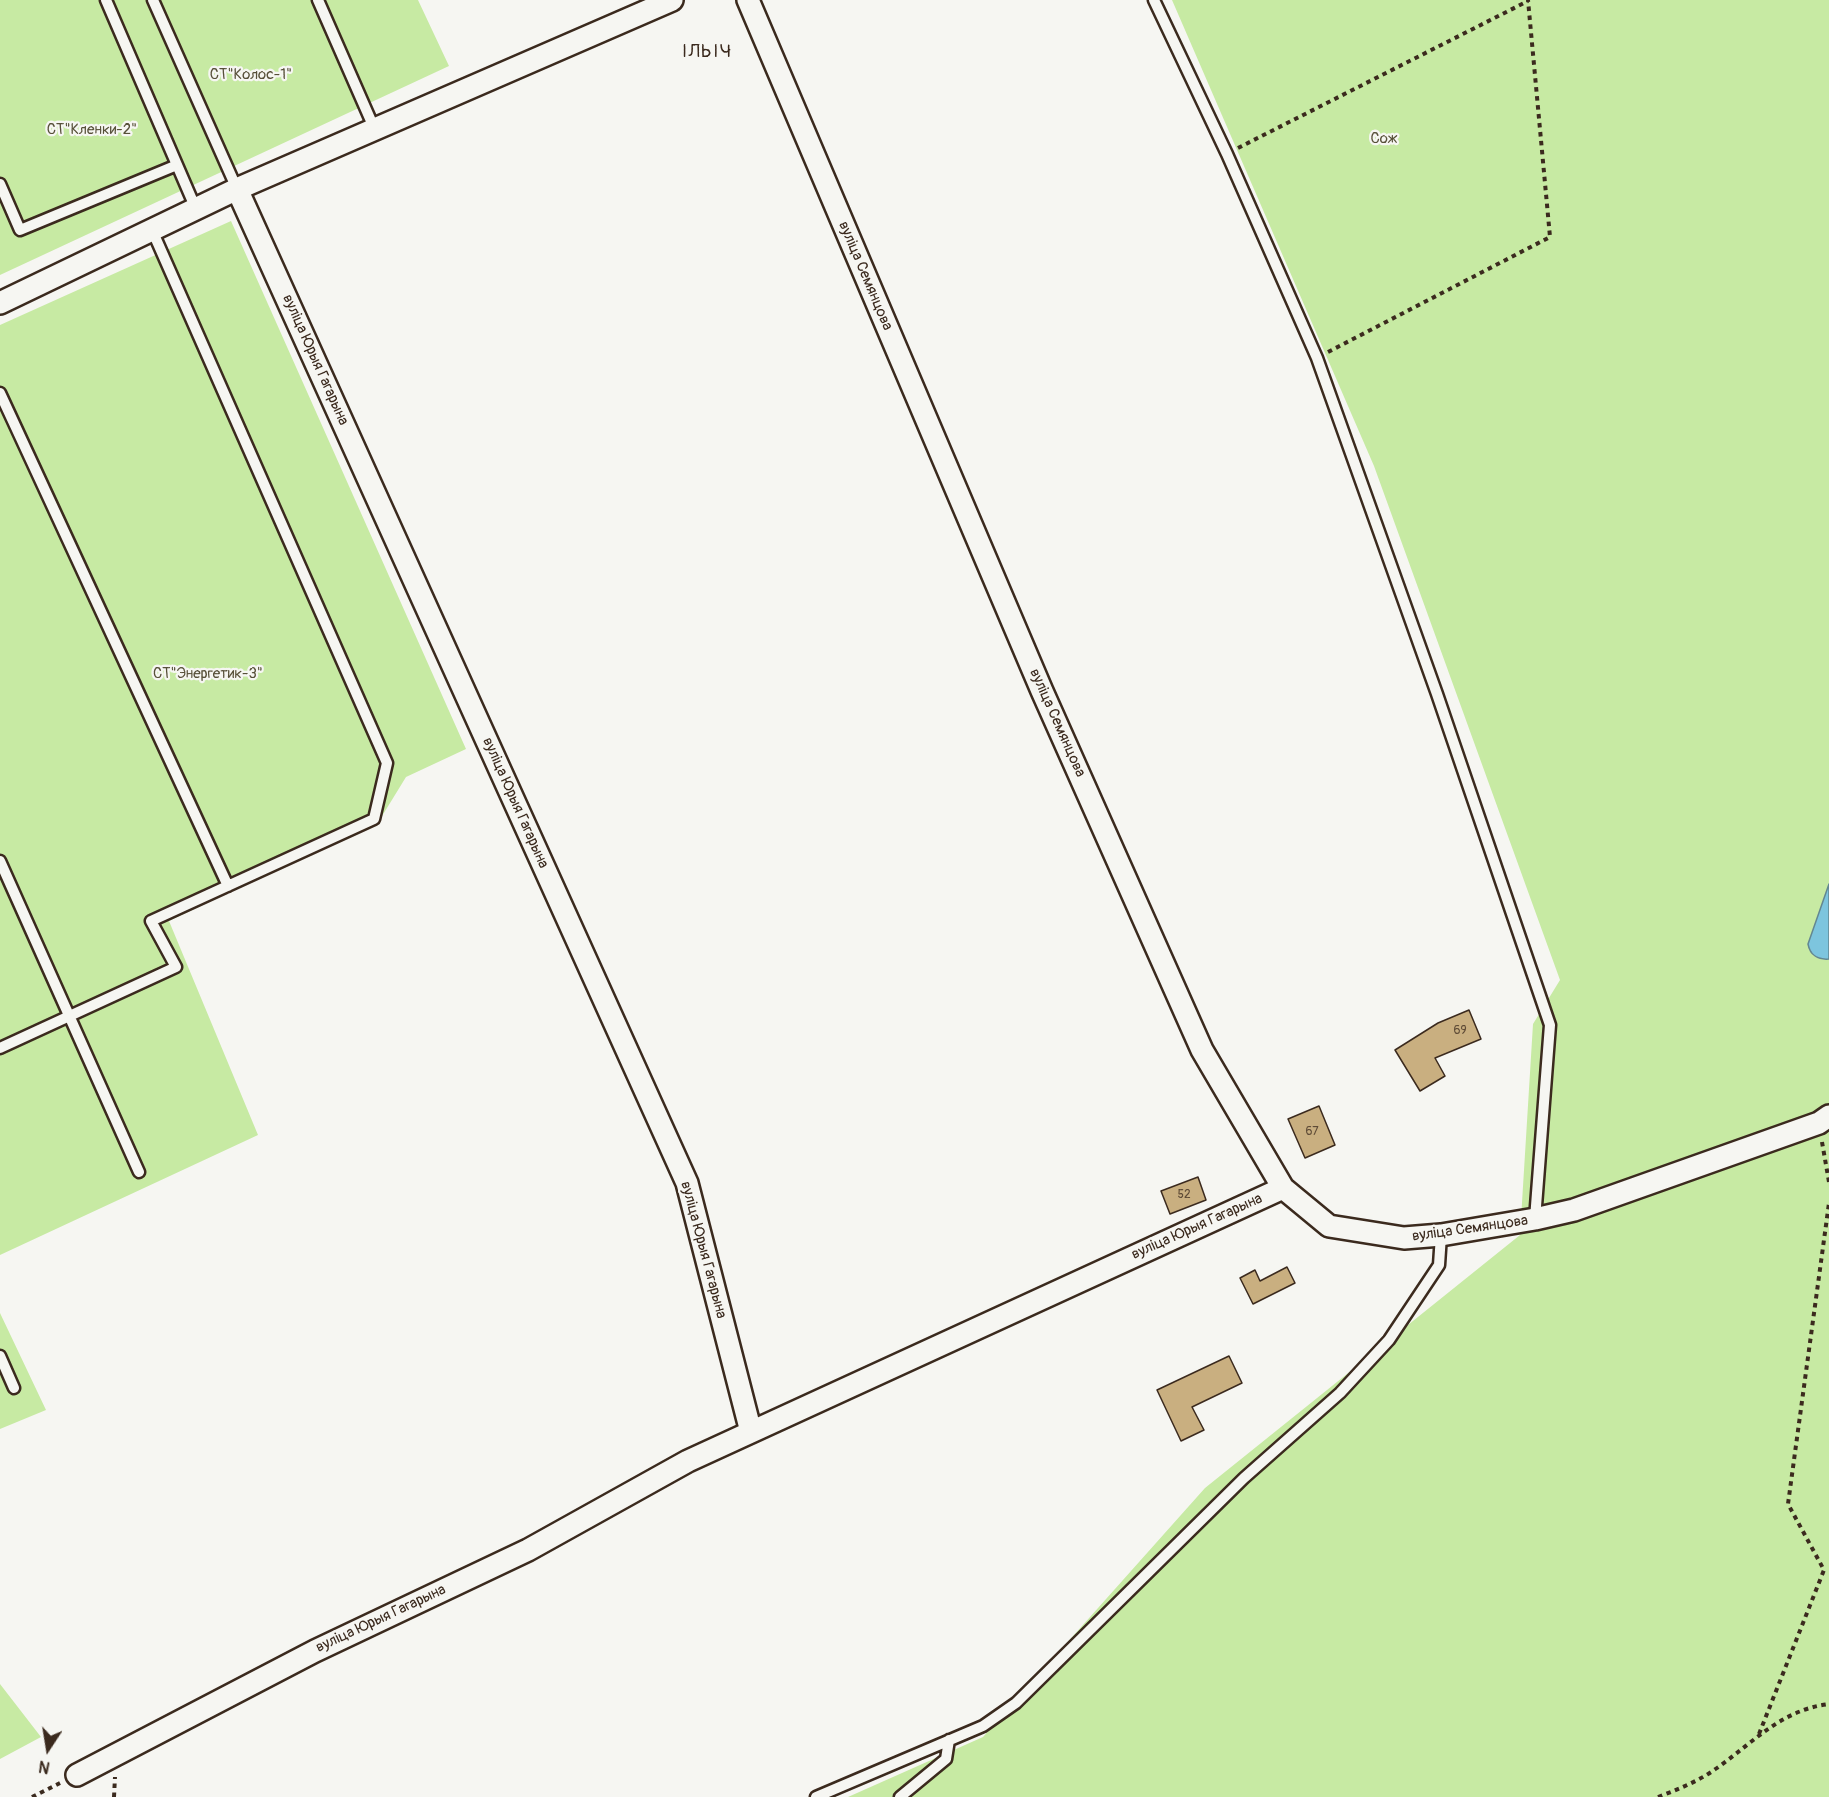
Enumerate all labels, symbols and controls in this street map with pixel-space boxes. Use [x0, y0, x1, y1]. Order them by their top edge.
district label: ІЛЬІЧ [682, 41, 732, 63]
park label: СТ"Колос-1" [210, 66, 292, 84]
park label: СТ"Кленки-2" [47, 121, 137, 139]
park label: Сож [1371, 130, 1397, 148]
street label: вуліца Семянцова [834, 219, 896, 333]
street label: вуліца Юрыя Гагарына [278, 292, 352, 428]
park label: СТ"Энергетик-3" [153, 665, 263, 683]
street label: вуліца Семянцова [1025, 666, 1089, 780]
street label: вуліца Юрыя Гагарына [478, 735, 552, 871]
house number: 69 [1453, 1024, 1467, 1038]
house number: 67 [1305, 1125, 1319, 1139]
street label: вуліца Юрыя Гагарына [676, 1179, 730, 1321]
house number: 52 [1177, 1188, 1191, 1202]
street label: вуліца Юрыя Гагарына [1129, 1190, 1265, 1264]
street label: вуліца Семянцова [1411, 1212, 1529, 1246]
street label: вуліца Юрыя Гагарына [313, 1581, 449, 1657]
north arrow [18, 1719, 78, 1779]
text: N [37, 1756, 52, 1778]

